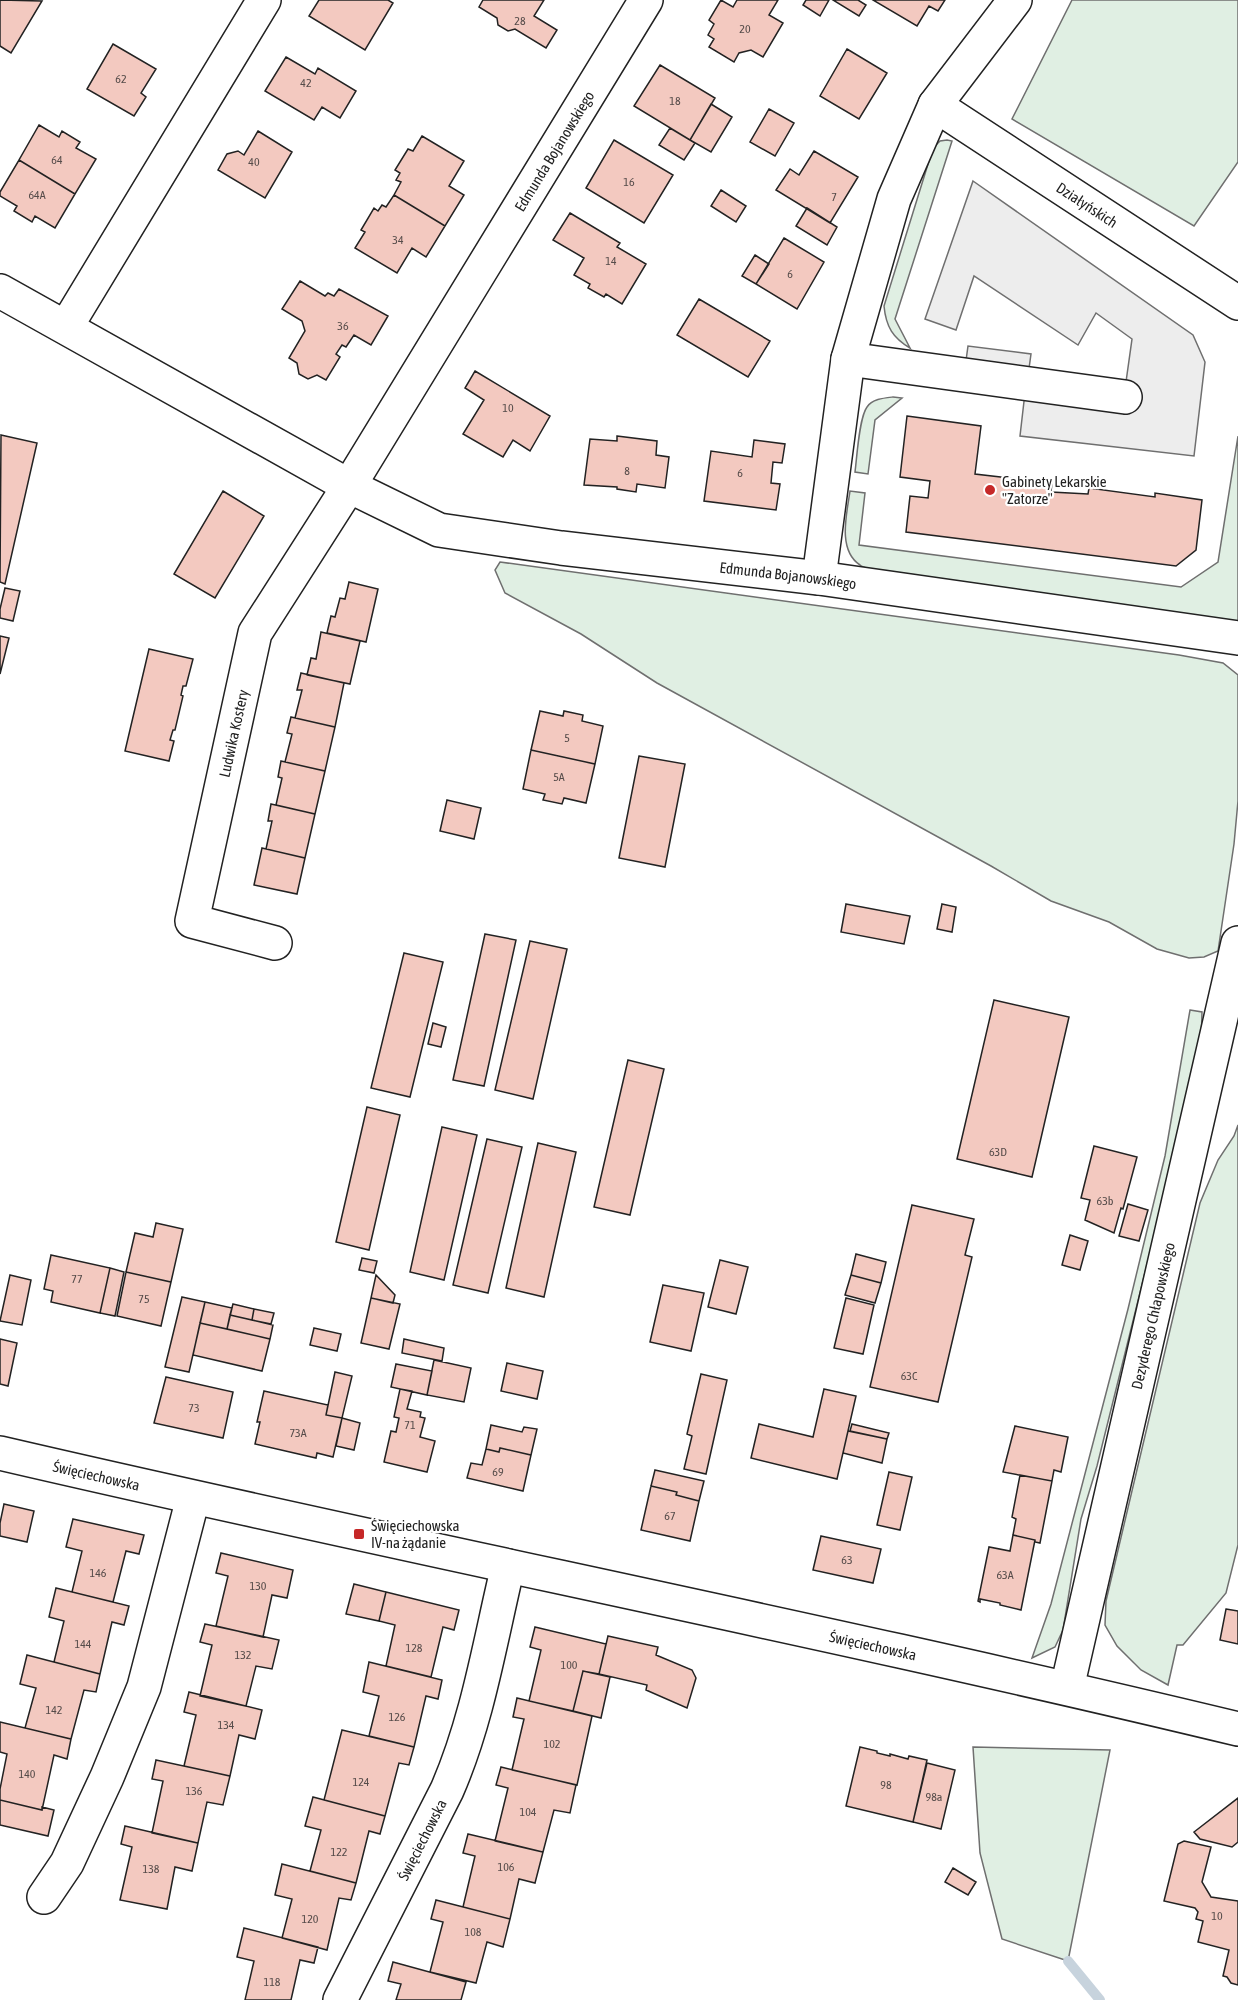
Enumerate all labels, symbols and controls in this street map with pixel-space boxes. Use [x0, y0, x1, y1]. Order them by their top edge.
house number: 28 [514, 14, 526, 28]
house number: 20 [739, 22, 751, 36]
house number: 62 [115, 72, 127, 86]
house number: 42 [300, 76, 312, 90]
street label: Edmunda Bojanowskiego [511, 88, 597, 214]
house number: 18 [669, 94, 681, 108]
house number: 64 [51, 153, 63, 167]
house number: 40 [248, 155, 260, 169]
house number: 16 [623, 175, 635, 189]
street label: Działyńskich [1054, 178, 1121, 231]
house number: 64A [28, 188, 46, 202]
house number: 7 [831, 190, 837, 204]
house number: 34 [392, 233, 404, 247]
house number: 14 [605, 254, 617, 268]
house number: 6 [787, 267, 793, 281]
house number: 36 [337, 319, 349, 333]
house number: 10 [502, 401, 514, 415]
house number: 8 [624, 464, 630, 478]
house number: 6 [737, 466, 743, 480]
place label: Gabinety Lekarskie "Zatorze" [1002, 473, 1107, 507]
marker: Gabinety Lekarskie "Zatorze" [983, 483, 997, 497]
street label: Edmunda Bojanowskiego [719, 558, 858, 592]
street label: Ludwika Kostery [215, 688, 251, 779]
house number: 5 [564, 731, 570, 745]
house number: 5A [553, 770, 565, 784]
house number: 63D [989, 1145, 1007, 1159]
house number: 63b [1097, 1194, 1114, 1208]
street label: Dezyderego Chłapowskiego [1127, 1241, 1178, 1391]
house number: 77 [71, 1272, 83, 1286]
house number: 75 [138, 1292, 150, 1306]
house number: 63C [901, 1369, 918, 1383]
house number: 73 [188, 1401, 200, 1415]
house number: 71 [404, 1418, 416, 1432]
house number: 73A [289, 1426, 307, 1440]
street label: Święciechowska [51, 1457, 142, 1493]
house number: 69 [492, 1465, 504, 1479]
house number: 67 [664, 1509, 676, 1523]
place label: Święciechowska IV-na żądanie [371, 1517, 460, 1551]
marker: Święciechowska IV-na żądanie [352, 1527, 366, 1541]
house number: 63 [841, 1553, 853, 1567]
house number: 146 [90, 1566, 107, 1580]
house number: 63A [996, 1568, 1014, 1582]
house number: 130 [250, 1579, 267, 1593]
street label: Święciechowska [828, 1627, 918, 1663]
house number: 144 [75, 1637, 92, 1651]
house number: 128 [406, 1641, 423, 1655]
house number: 132 [235, 1648, 251, 1662]
house number: 100 [561, 1658, 578, 1672]
house number: 142 [46, 1703, 62, 1717]
house number: 126 [389, 1710, 406, 1724]
house number: 134 [218, 1718, 235, 1732]
house number: 102 [544, 1737, 560, 1751]
house number: 140 [19, 1767, 36, 1781]
house number: 124 [353, 1775, 370, 1789]
house number: 98 [880, 1778, 892, 1792]
house number: 136 [186, 1784, 203, 1798]
house number: 98a [926, 1790, 942, 1804]
street label: Święciechowska [394, 1796, 449, 1883]
house number: 104 [520, 1805, 537, 1819]
house number: 122 [331, 1845, 347, 1859]
house number: 106 [498, 1860, 515, 1874]
house number: 138 [143, 1862, 160, 1876]
house number: 10 [1211, 1909, 1223, 1923]
house number: 120 [302, 1912, 319, 1926]
house number: 108 [465, 1925, 482, 1939]
house number: 118 [264, 1975, 281, 1989]

